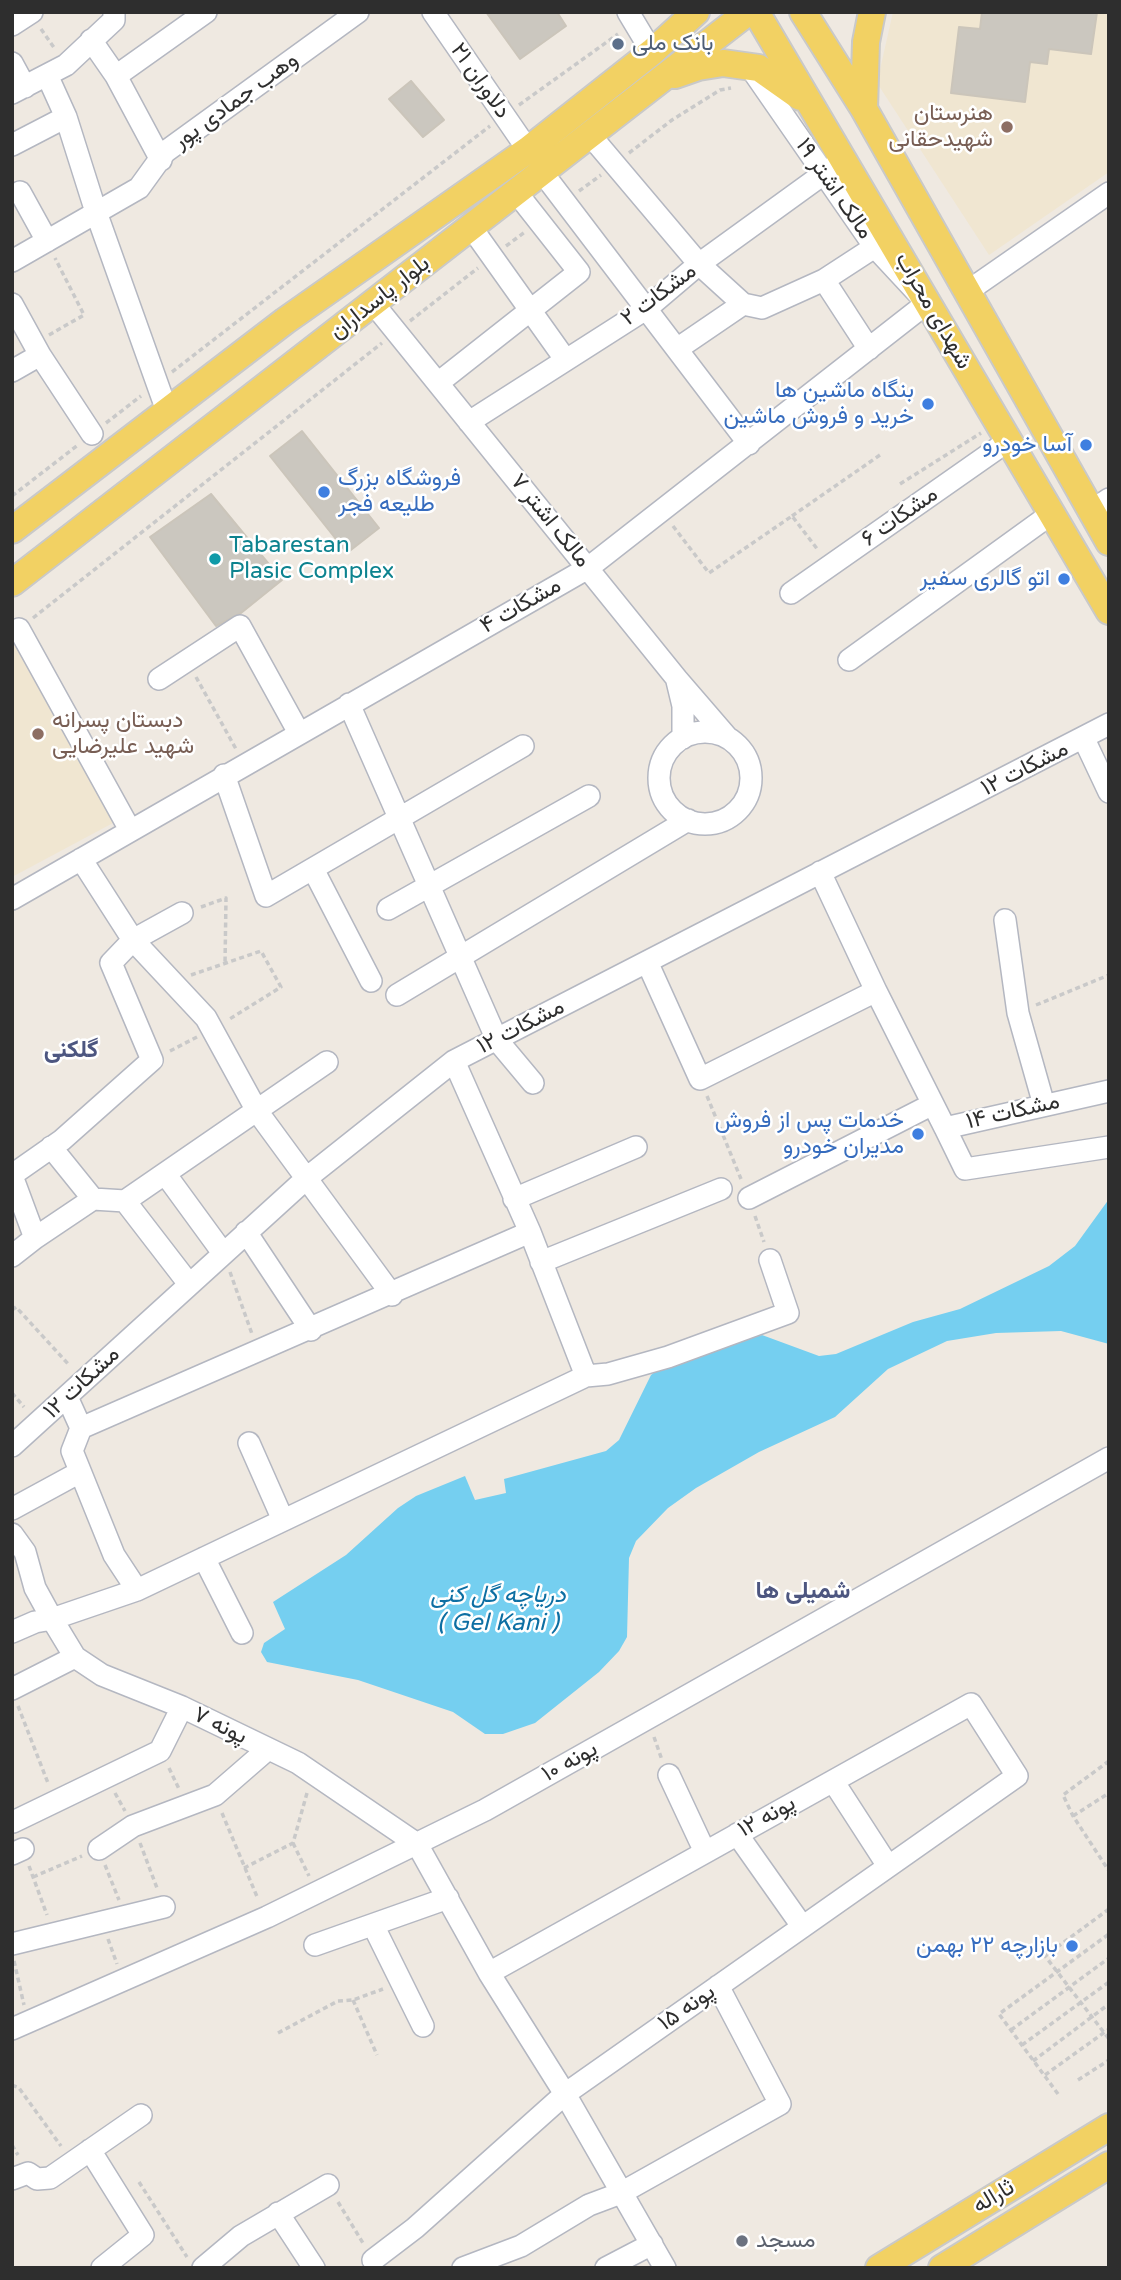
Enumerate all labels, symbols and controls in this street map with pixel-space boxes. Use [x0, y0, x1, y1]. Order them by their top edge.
place label: بانک ملی [632, 30, 714, 58]
marker: بانک ملی [610, 36, 626, 52]
street label: دلاوران ۲۱ [444, 38, 516, 124]
street label: وهب جمادی پور [168, 46, 304, 156]
place label: هنرستان شهیدحقانی [888, 100, 993, 154]
marker: هنرستان شهیدحقانی [999, 119, 1015, 135]
street label: مالک اشتر ۱۹ [789, 133, 879, 245]
street label: شهدای محراب [889, 248, 977, 374]
street label: بلوار پاسداران [324, 250, 436, 346]
street label: مشکات ۲ [616, 258, 702, 332]
place label: بنگاه ماشین ها خرید و فروش ماشین [724, 377, 914, 431]
marker: بنگاه ماشین ها خرید و فروش ماشین [920, 396, 936, 412]
place label: آسا خودرو [982, 431, 1072, 459]
marker: آسا خودرو [1078, 437, 1094, 453]
place label: فروشگاه بزرگ طلیعه فجر [338, 465, 461, 519]
street label: مالک اشتر ۷ [504, 469, 596, 573]
street label: مشکات ۶ [857, 481, 943, 553]
marker: فروشگاه بزرگ طلیعه فجر [316, 484, 332, 500]
place label: Tabarestan Plasic Complex [229, 532, 394, 586]
marker: Tabarestan Plasic Complex [207, 551, 223, 567]
place label: اتو گالری سفیر [920, 565, 1050, 593]
marker: اتو گالری سفیر [1056, 571, 1072, 587]
street label: مشکات ۴ [476, 572, 566, 640]
place label: دبستان پسرانه شهید علیرضایی [52, 707, 194, 761]
marker: دبستان پسرانه شهید علیرضایی [30, 726, 46, 742]
street label: مشکات ۱۲ [977, 735, 1073, 803]
street label: مشکات ۱۲ [473, 993, 569, 1061]
district label: گلکنی [44, 1037, 98, 1065]
street label: مشکات ۱۴ [963, 1088, 1063, 1136]
place label: خدمات پس از فروش مدیران خودرو [715, 1107, 904, 1161]
marker: خدمات پس از فروش مدیران خودرو [910, 1126, 926, 1142]
street label: مشکات ۱۲ [38, 1341, 126, 1425]
district label: شمیلی ها [756, 1578, 850, 1606]
water label: دریاچه گل کنی ( Gel Kani ) [430, 1582, 566, 1638]
street label: پونه ۷ [188, 1701, 252, 1751]
street label: پونه ۱۰ [537, 1736, 603, 1788]
street label: پونه ۱۲ [733, 1790, 801, 1844]
place label: بازارچه ۲۲ بهمن [916, 1932, 1058, 1960]
marker: بازارچه ۲۲ بهمن [1064, 1938, 1080, 1954]
street label: پونه ۱۵ [653, 1979, 721, 2037]
street label: ثاراله [968, 2174, 1020, 2220]
place label: مسجد [756, 2227, 816, 2255]
marker: مسجد [734, 2233, 750, 2249]

